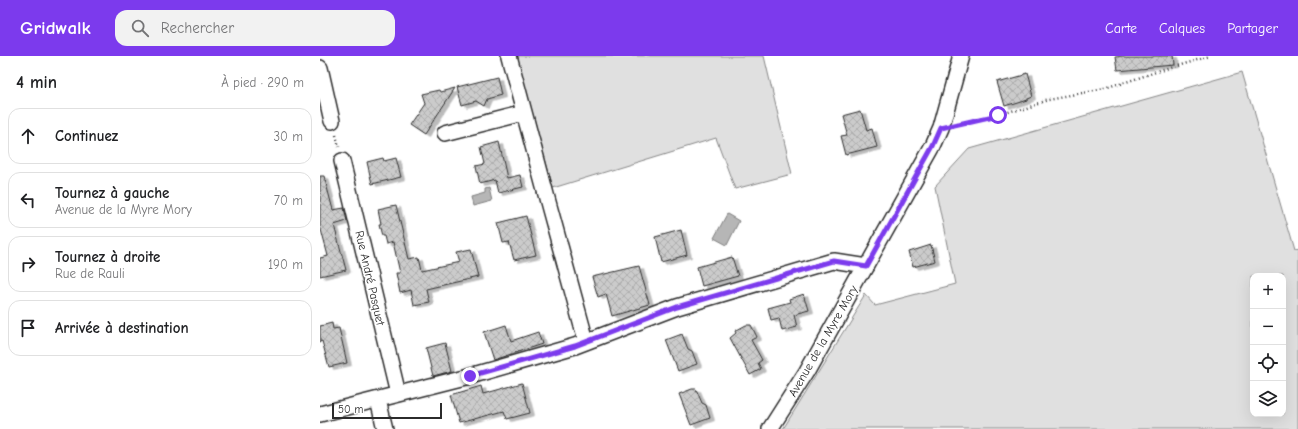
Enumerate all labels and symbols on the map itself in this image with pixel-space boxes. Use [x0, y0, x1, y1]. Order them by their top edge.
route start [989, 106, 1007, 124]
street label: Rue André Pasquet [352, 229, 388, 327]
street label: Avenue de la Myre Mory [785, 282, 861, 399]
route end [461, 367, 479, 385]
scale bar [332, 401, 442, 420]

